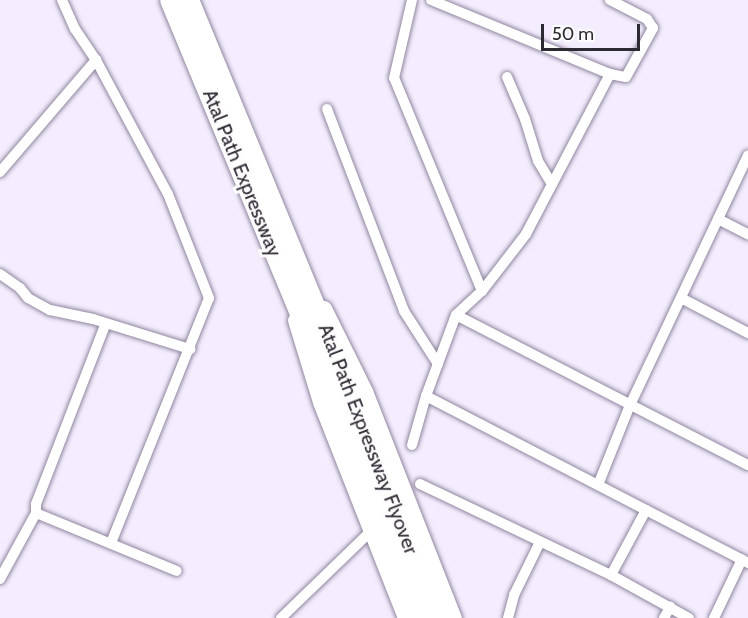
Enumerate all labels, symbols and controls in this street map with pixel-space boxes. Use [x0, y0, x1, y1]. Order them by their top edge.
scale bar [544, 12, 643, 50]
text: 50 m [552, 23, 594, 45]
street label: Atal Path Expressway [197, 86, 287, 260]
street label: Atal Path Expressway Flyover [313, 320, 423, 558]

